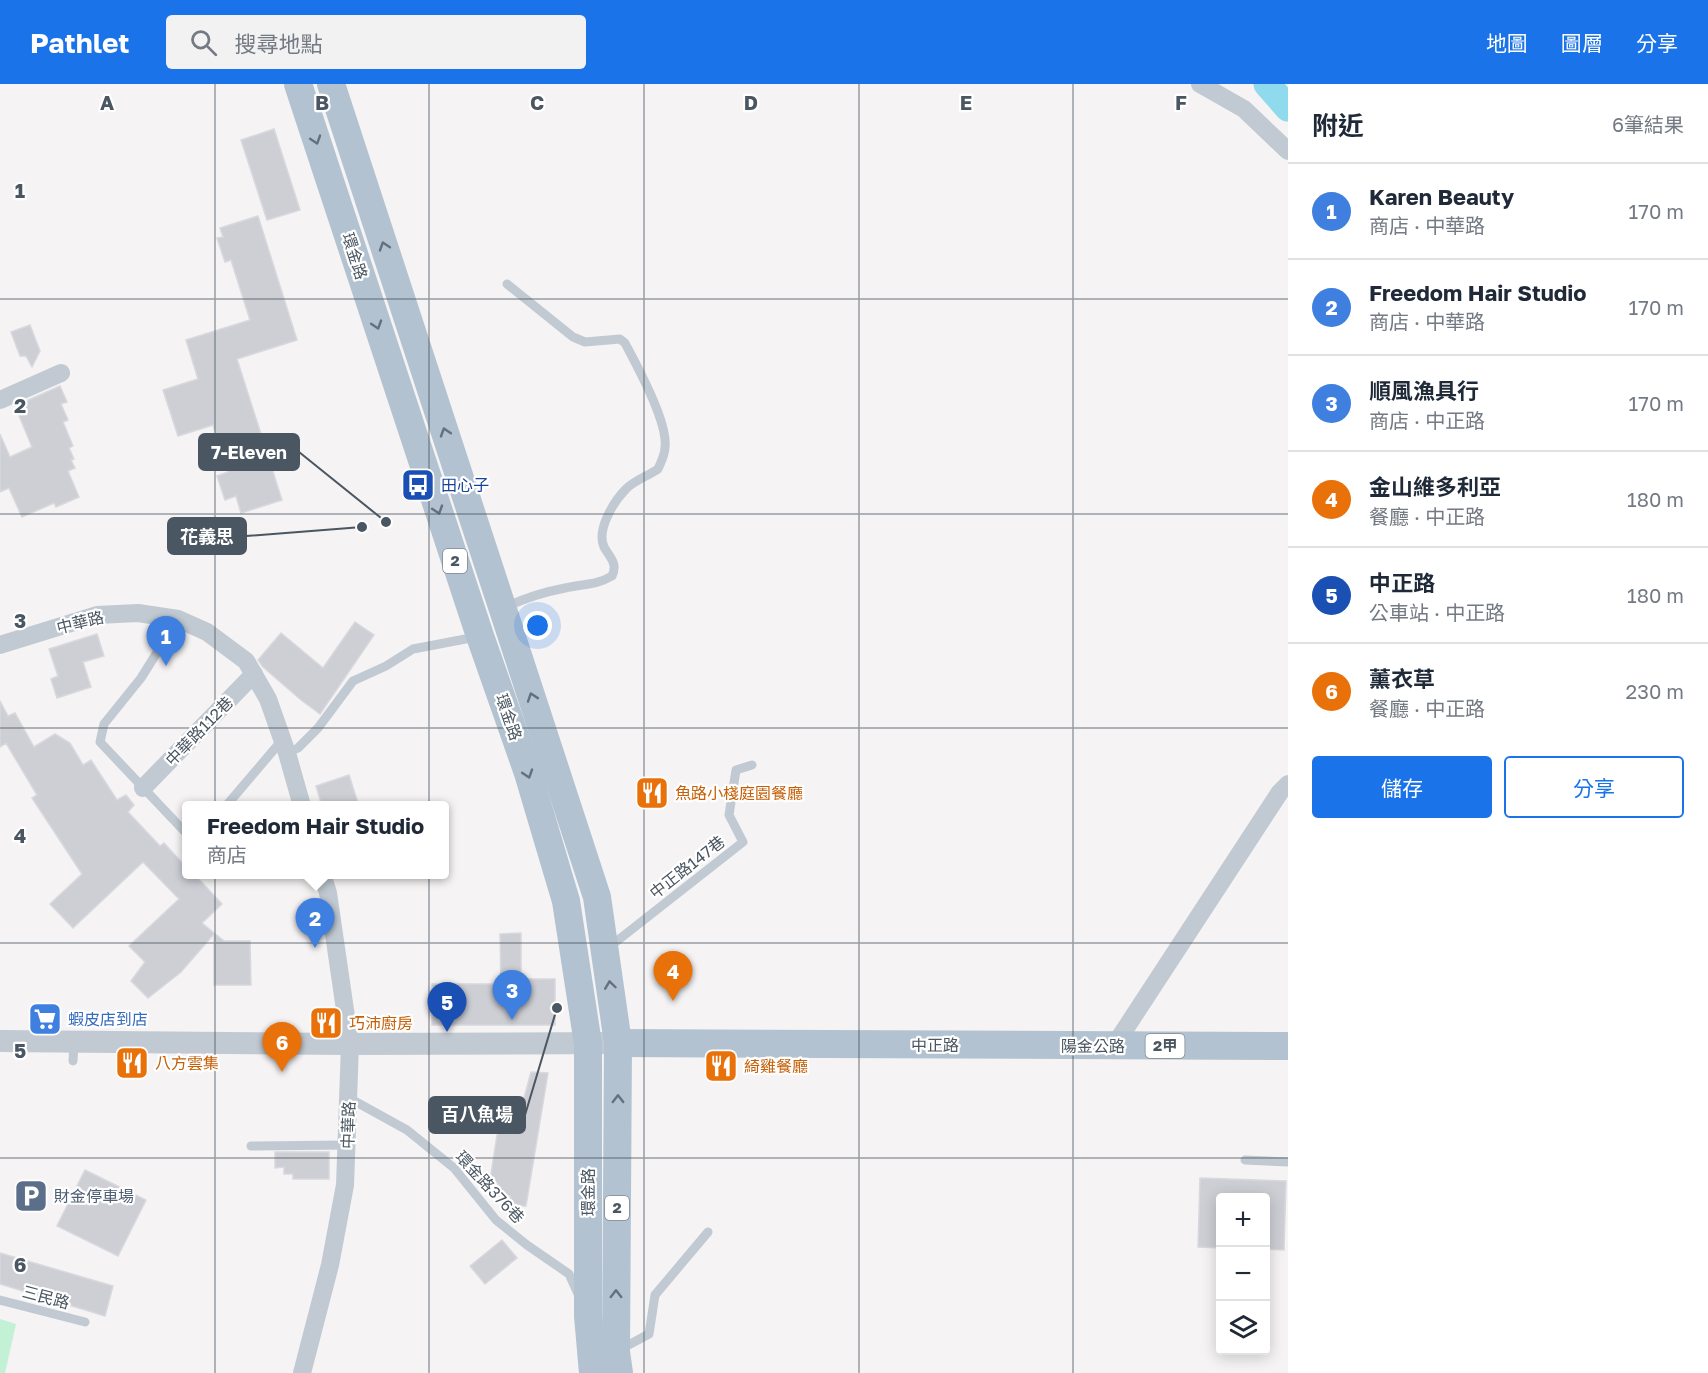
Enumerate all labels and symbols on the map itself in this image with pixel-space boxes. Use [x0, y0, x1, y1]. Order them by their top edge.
text: A [100, 90, 114, 114]
text: B [315, 90, 329, 114]
text: C [530, 90, 544, 114]
text: D [744, 90, 758, 114]
text: E [960, 90, 972, 114]
text: F [1175, 90, 1187, 114]
one-way arrow [309, 134, 322, 145]
text: 1 [15, 178, 25, 202]
street label: 環金路 [338, 230, 372, 282]
one-way arrow [379, 241, 391, 252]
one-way arrow [370, 319, 383, 330]
text: 2 [14, 393, 26, 417]
one-way arrow [439, 427, 452, 438]
callout: 7-Eleven [199, 434, 299, 470]
text: 7-Eleven [211, 441, 287, 463]
bus stop icon: 田心子 [400, 467, 436, 503]
place label: 田心子 [441, 475, 489, 495]
one-way arrow [431, 504, 444, 515]
callout: 花義思 [168, 518, 246, 554]
text: 花義思 [180, 525, 234, 547]
road number: 2 [443, 549, 467, 573]
street label: 中華路 [54, 606, 106, 638]
text: 3 [14, 608, 26, 632]
your location [523, 611, 552, 640]
pin: 1 [146, 616, 186, 666]
street label: 環金路 [492, 691, 526, 743]
street label: 中華路112巷 [161, 692, 237, 770]
one-way arrow [527, 692, 540, 703]
one-way arrow [521, 768, 534, 779]
restaurant icon: 魚路小棧庭園餐廳 [634, 775, 670, 811]
place label: 魚路小棧庭園餐廳 [675, 783, 803, 803]
text: 4 [14, 823, 26, 847]
street label: 中正路147巷 [645, 831, 729, 903]
pin: 2 [296, 898, 334, 948]
pin: 4 [654, 952, 692, 1001]
pin: 3 [492, 970, 532, 1020]
one-way arrow [604, 981, 616, 990]
pin: 5 [428, 982, 466, 1032]
supermarket icon: 蝦皮店到店 [27, 1001, 63, 1037]
restaurant icon: 巧沛廚房 [308, 1005, 344, 1041]
place label: 蝦皮店到店 [68, 1009, 148, 1029]
place label: 巧沛廚房 [349, 1013, 413, 1033]
pin: 6 [262, 1022, 302, 1072]
road number: 2甲 [1146, 1034, 1184, 1058]
street label: 中正路 [911, 1035, 959, 1055]
street label: 陽金公路 [1061, 1036, 1125, 1056]
text: 5 [14, 1038, 26, 1062]
restaurant icon: 八方雲集 [114, 1045, 150, 1081]
restaurant icon: 綺雞餐廳 [703, 1048, 739, 1084]
place label: 八方雲集 [155, 1053, 219, 1073]
place label: 綺雞餐廳 [744, 1056, 808, 1076]
one-way arrow [612, 1094, 624, 1103]
callout: 百八魚場 [429, 1097, 525, 1133]
street label: 中華路 [337, 1101, 359, 1149]
text: 百八魚場 [441, 1103, 513, 1125]
street label: 環金路376巷 [451, 1147, 529, 1227]
street label: 環金路 [578, 1168, 598, 1216]
parking icon: 財金停車場 [13, 1178, 49, 1214]
place label: 財金停車場 [54, 1186, 134, 1206]
road number: 2 [605, 1196, 629, 1220]
text: 6 [14, 1252, 26, 1276]
street label: 三民路 [20, 1281, 72, 1313]
one-way arrow [610, 1289, 622, 1298]

